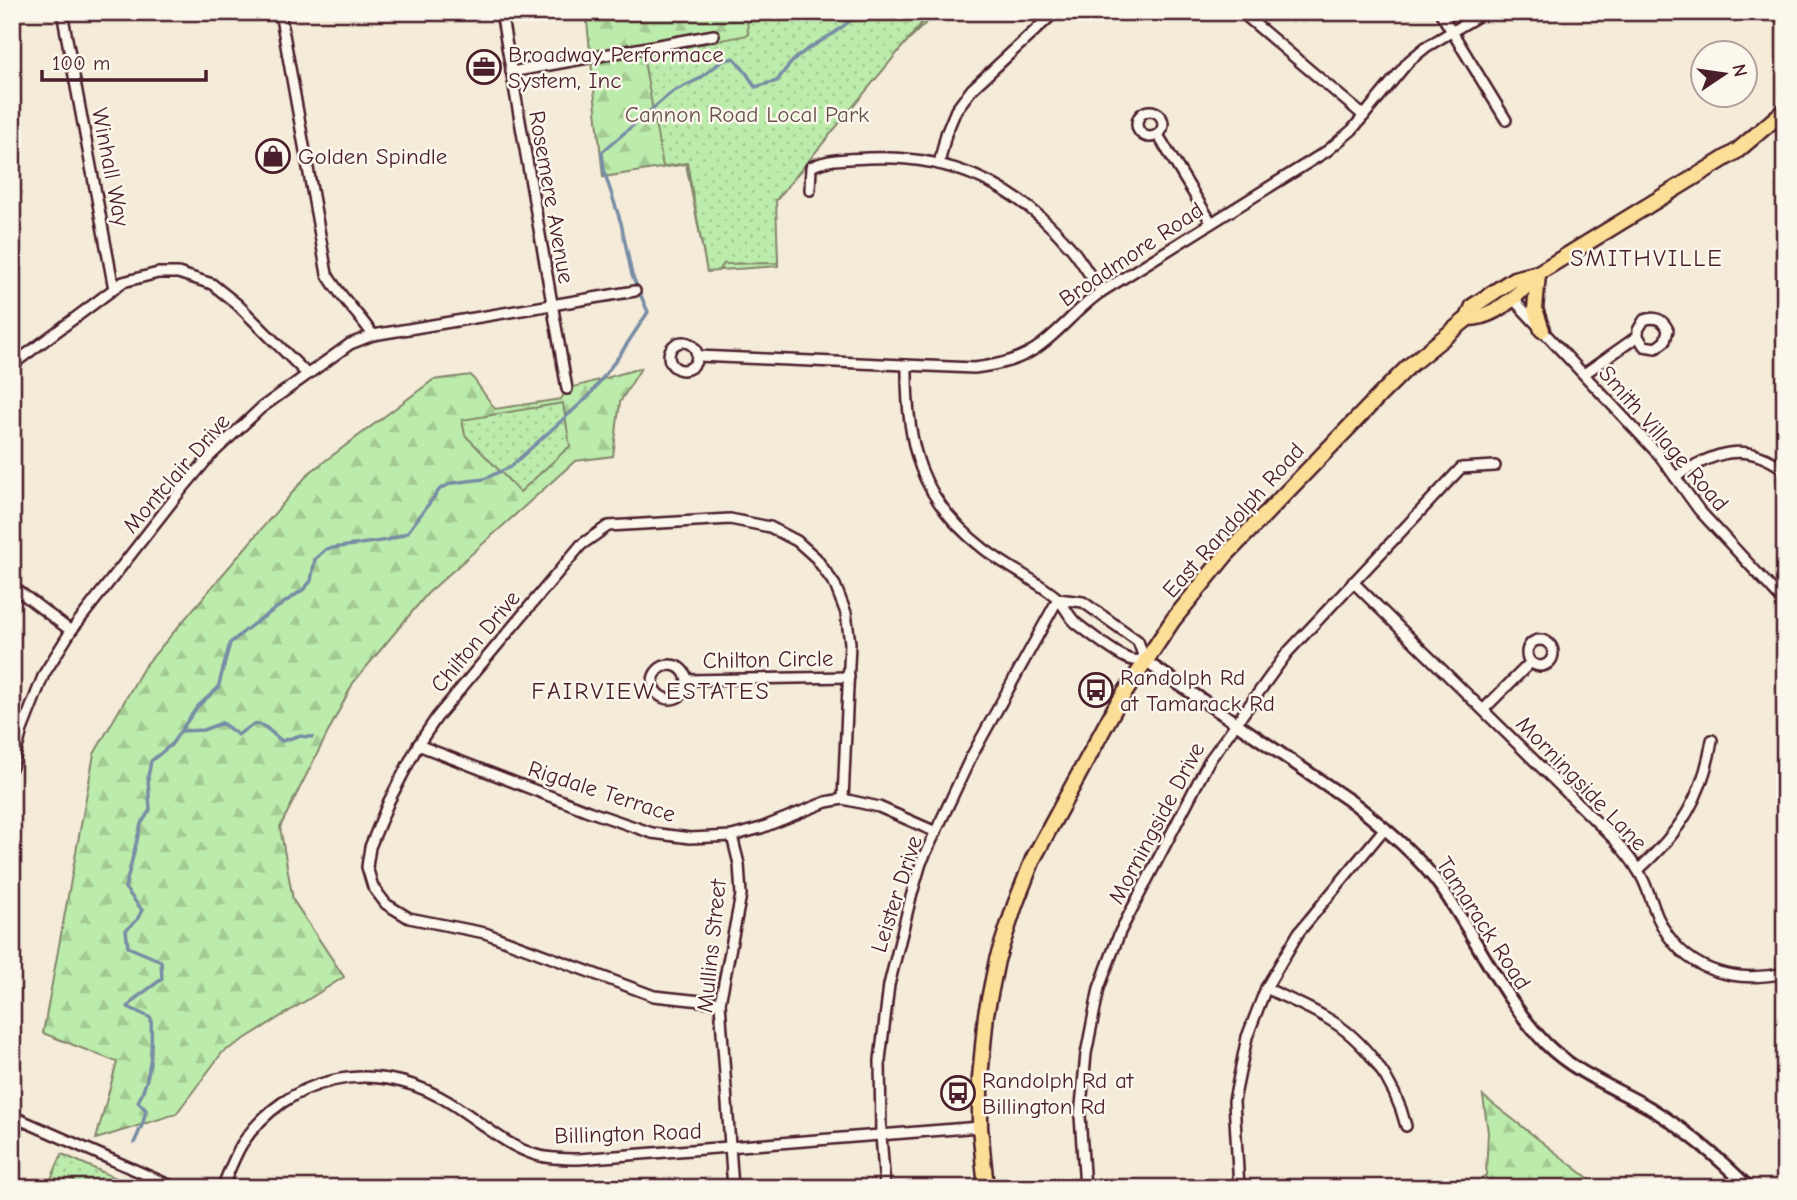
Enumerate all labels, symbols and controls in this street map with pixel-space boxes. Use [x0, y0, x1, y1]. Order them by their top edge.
scale bar [42, 38, 206, 82]
north arrow [1688, 38, 1758, 108]
place label: Broadway Performace System, Inc [508, 41, 724, 94]
office icon: Broadway Performace System, Inc [465, 48, 503, 86]
text: 100 m [52, 51, 110, 75]
text: N [1727, 62, 1752, 79]
park label: Cannon Road Local Park [625, 101, 869, 128]
street label: Winhall Way [86, 105, 135, 229]
street label: Rosemere Avenue [523, 109, 580, 286]
shop icon: Golden Spindle [254, 137, 292, 175]
place label: Golden Spindle [298, 143, 447, 170]
street label: Broadmore Road [1054, 196, 1208, 313]
district label: SMITHVILLE [1570, 244, 1724, 272]
street label: Smith Village Road [1593, 360, 1734, 517]
street label: Montclair Drive [117, 408, 236, 539]
street label: East Randolph Road [1157, 437, 1310, 603]
street label: Chilton Drive [425, 585, 526, 698]
street label: Chilton Circle [702, 645, 834, 674]
place label: Randolph Rd at Tamarack Rd [1120, 664, 1275, 717]
bus stop icon: Randolph Rd at Tamarack Rd [1077, 671, 1115, 709]
district label: FAIRVIEW ESTATES [531, 677, 771, 705]
street label: Morningside Lane [1511, 710, 1653, 856]
street label: Morningside Drive [1102, 738, 1210, 909]
street label: Rigdale Terrace [525, 755, 679, 828]
street label: Leister Drive [865, 832, 928, 956]
street label: Tamarack Road [1431, 852, 1536, 995]
street label: Mullins Street [691, 877, 732, 1014]
place label: Randolph Rd at Billington Rd [982, 1067, 1135, 1120]
bus stop icon: Randolph Rd at Billington Rd [939, 1074, 977, 1112]
street label: Billington Road [554, 1117, 702, 1150]

